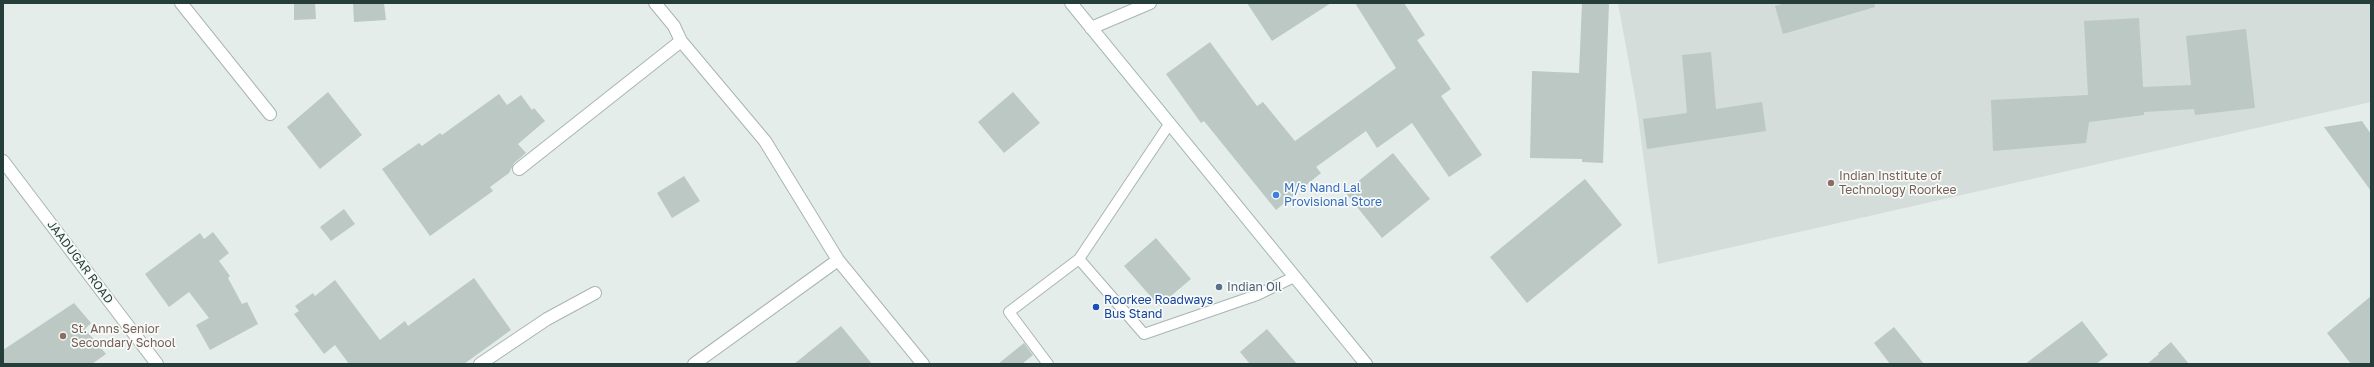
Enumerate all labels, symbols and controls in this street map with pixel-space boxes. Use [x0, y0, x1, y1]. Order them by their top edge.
place label: Indian Institute of Technology Roorkee [1839, 169, 1956, 197]
marker: Indian Institute of Technology Roorkee [1826, 178, 1836, 188]
place label: M/s Nand Lal Provisional Store [1284, 181, 1382, 209]
marker: M/s Nand Lal Provisional Store [1271, 190, 1281, 200]
street label: JAADUGAR ROAD [44, 218, 116, 306]
place label: Indian Oil [1227, 280, 1282, 294]
marker: Indian Oil [1214, 282, 1224, 292]
place label: Roorkee Roadways Bus Stand [1104, 293, 1213, 321]
marker: Roorkee Roadways Bus Stand [1091, 302, 1101, 312]
place label: St. Anns Senior Secondary School [71, 322, 176, 350]
marker: St. Anns Senior Secondary School [58, 331, 68, 341]

